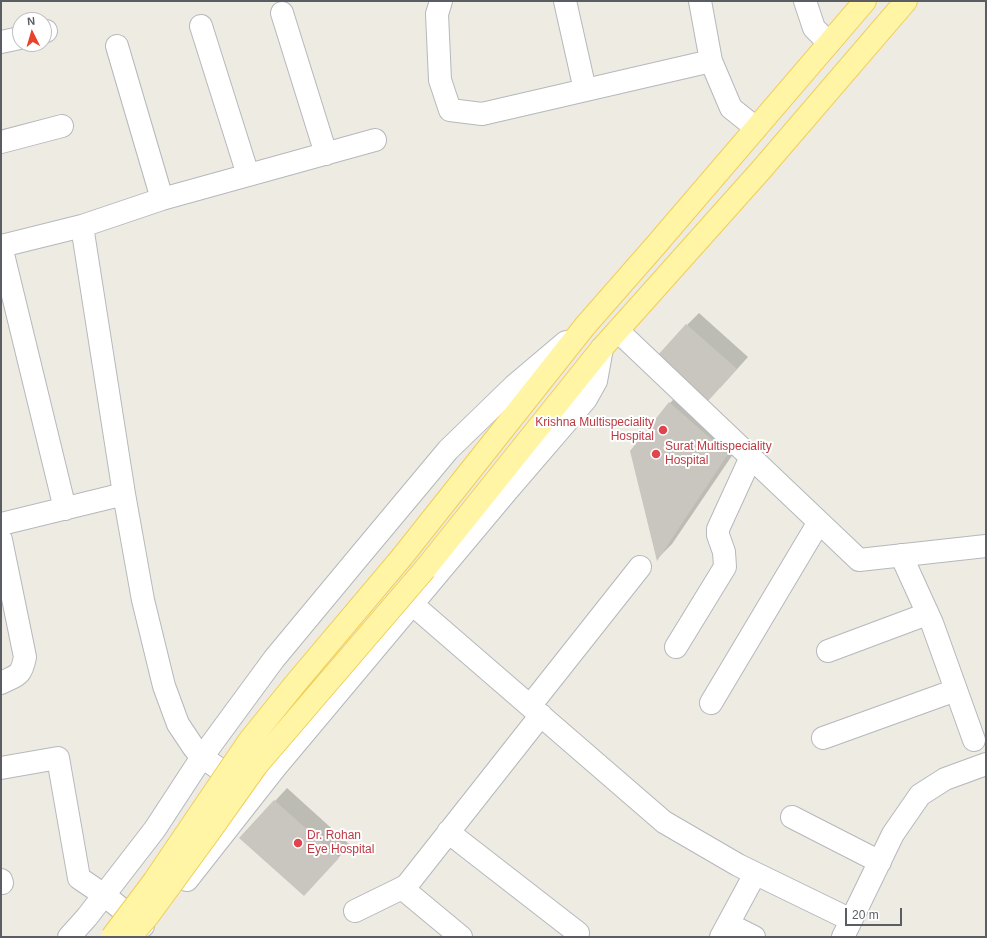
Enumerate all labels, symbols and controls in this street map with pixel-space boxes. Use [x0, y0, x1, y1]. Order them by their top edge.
north arrow [12, 12, 52, 52]
text: N [27, 15, 36, 27]
place label: Krishna Multispeciality Hospital [535, 416, 654, 444]
marker: Krishna Multispeciality Hospital [657, 424, 669, 436]
place label: Surat Multispeciality Hospital [665, 440, 772, 468]
marker: Surat Multispeciality Hospital [650, 448, 662, 460]
place label: Dr. Rohan Eye Hospital [307, 829, 374, 857]
marker: Dr. Rohan Eye Hospital [292, 837, 304, 849]
scale bar [847, 900, 904, 926]
text: 20 m [852, 908, 879, 922]

